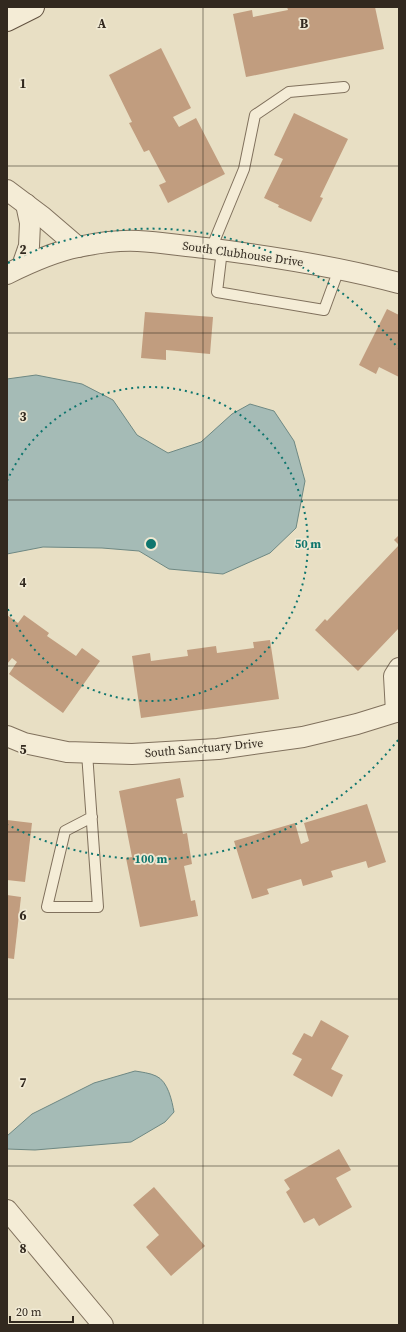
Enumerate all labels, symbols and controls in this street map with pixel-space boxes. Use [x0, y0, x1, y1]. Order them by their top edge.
text: A [98, 15, 107, 32]
text: B [300, 15, 309, 32]
text: 1 [19, 75, 27, 92]
street label: South Clubhouse Drive [181, 238, 305, 270]
text: 2 [19, 241, 27, 258]
text: 3 [19, 408, 27, 425]
text: 50 m [295, 536, 321, 552]
centre of rings [144, 537, 158, 551]
text: 4 [19, 574, 27, 591]
street label: South Sanctuary Drive [144, 735, 264, 761]
text: 5 [19, 741, 27, 758]
text: 100 m [135, 851, 168, 867]
text: 6 [19, 907, 27, 924]
text: 7 [19, 1074, 27, 1091]
text: 8 [19, 1240, 27, 1257]
scale bar [10, 1298, 73, 1324]
text: 20 m [16, 1304, 42, 1320]

